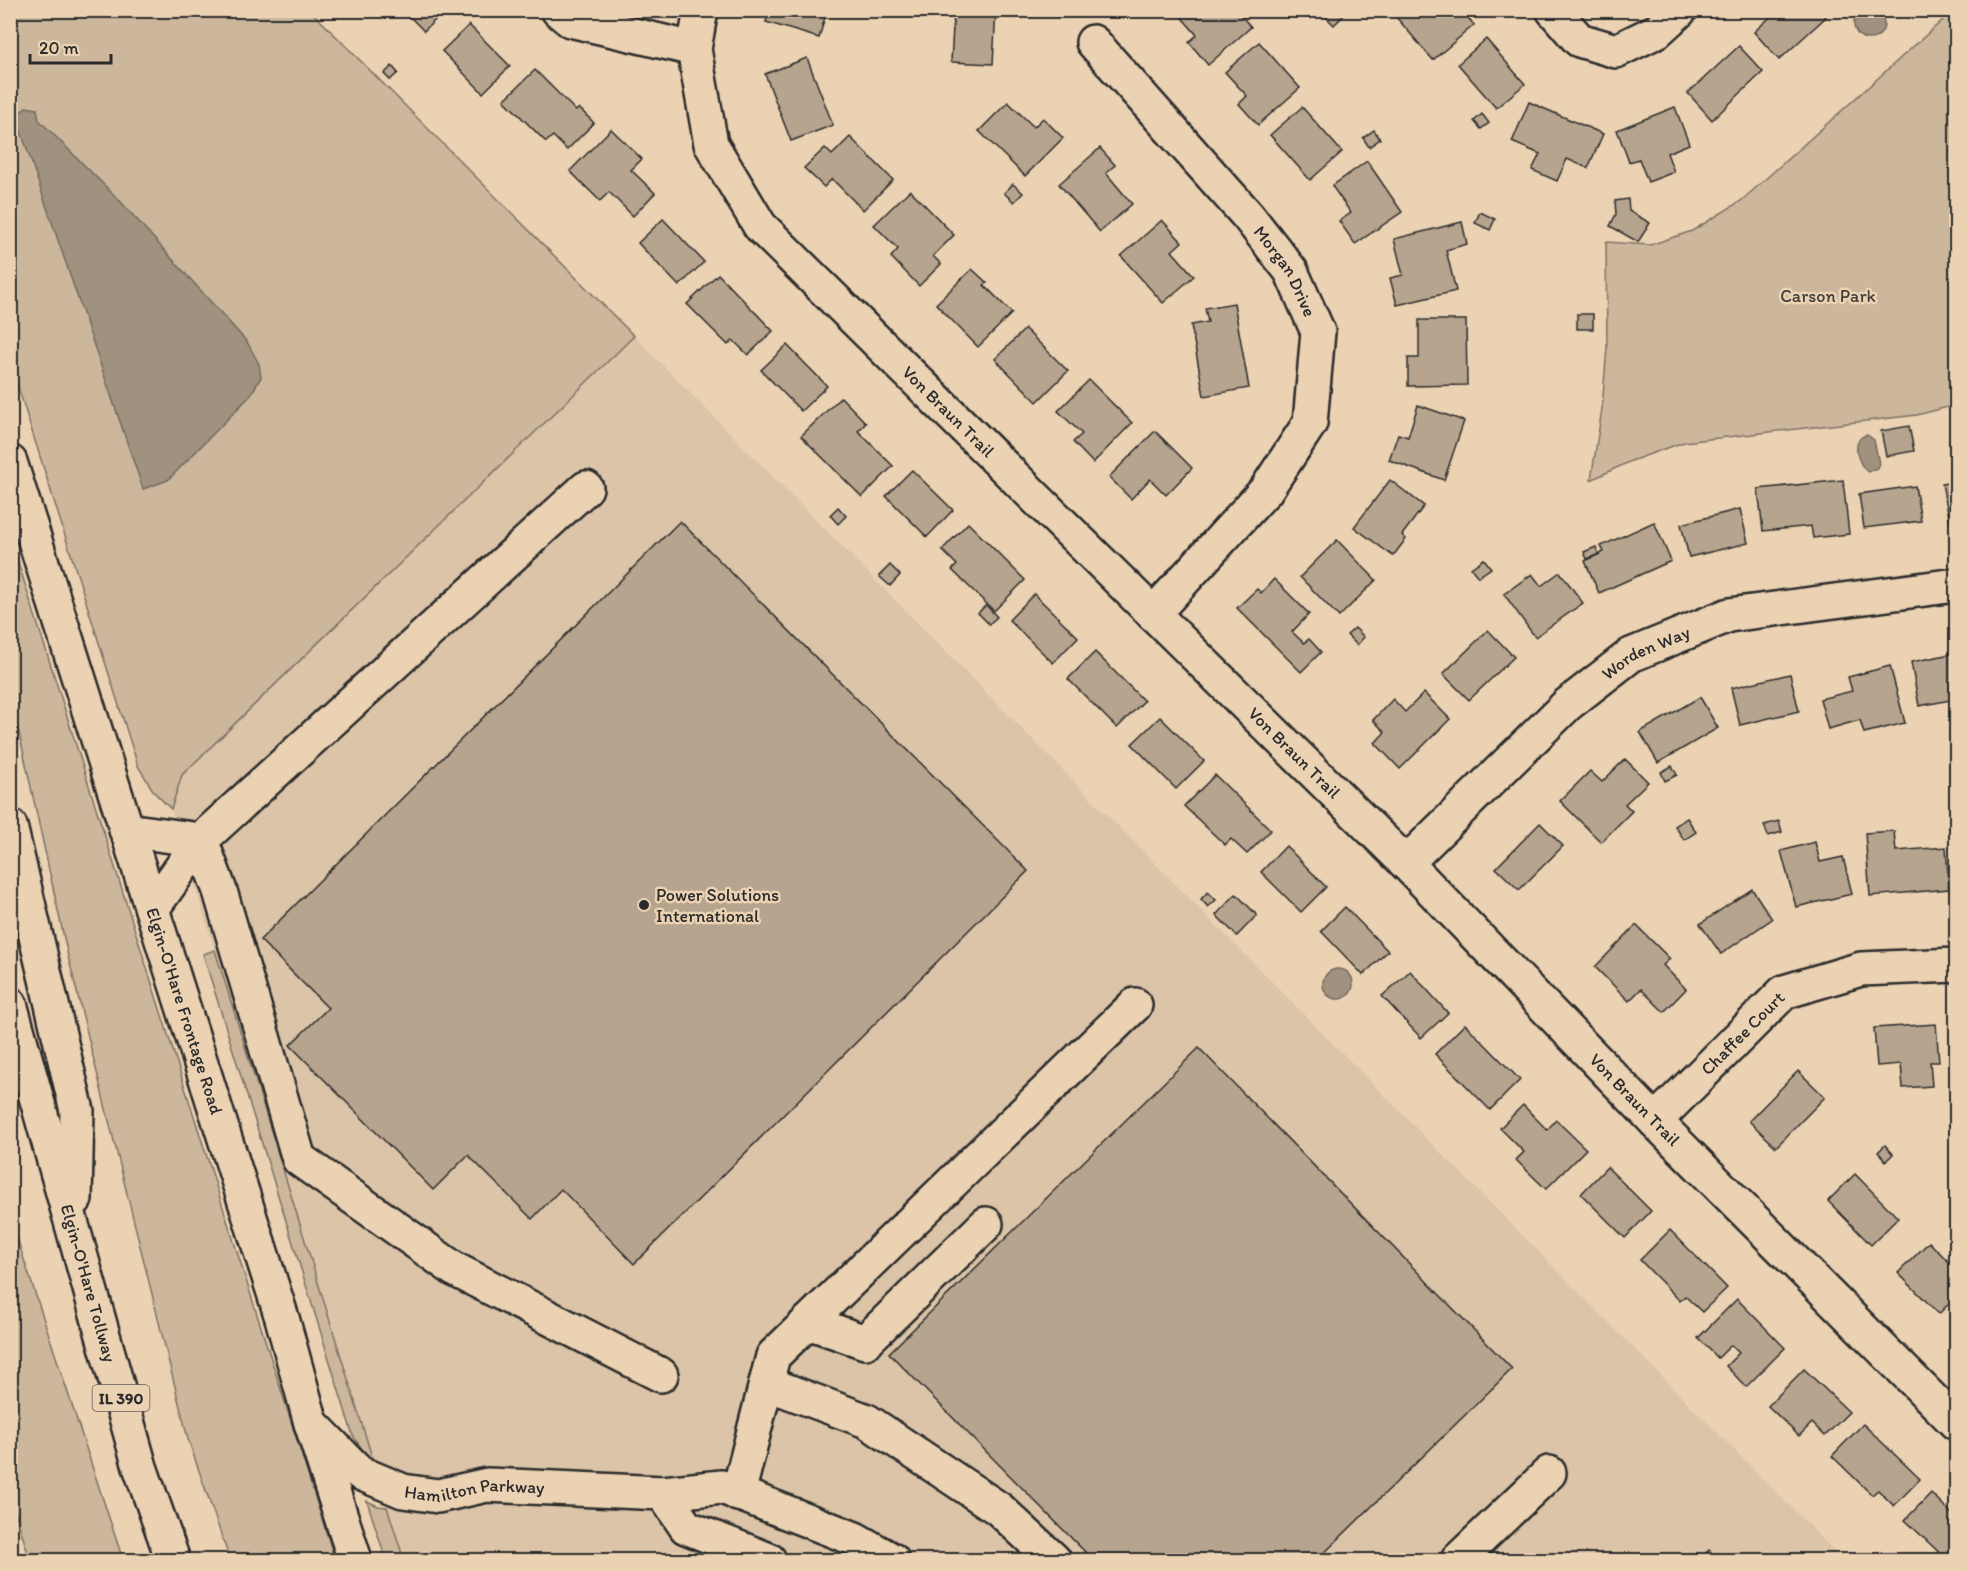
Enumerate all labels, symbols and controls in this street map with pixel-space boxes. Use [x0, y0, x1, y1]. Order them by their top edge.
scale bar [30, 27, 111, 65]
text: 20 m [39, 37, 79, 59]
street label: Morgan Drive [1249, 221, 1321, 320]
park label: Carson Park [1780, 285, 1876, 307]
street label: Von Braun Trail [897, 361, 999, 462]
street label: Worden Way [1597, 621, 1694, 685]
street label: Von Braun Trail [1243, 703, 1345, 803]
place label: Power Solutions International [656, 884, 779, 927]
marker: Power Solutions International [637, 898, 651, 912]
street label: Elgin-O'Hare Frontage Road [141, 905, 228, 1117]
street label: Chaffee Court [1696, 987, 1789, 1080]
street label: Von Braun Trail [1585, 1049, 1685, 1151]
street label: Elgin-O'Hare Tollway [56, 1202, 121, 1365]
road number: IL 390 [92, 1385, 150, 1411]
street label: Hamilton Parkway [403, 1474, 546, 1507]

